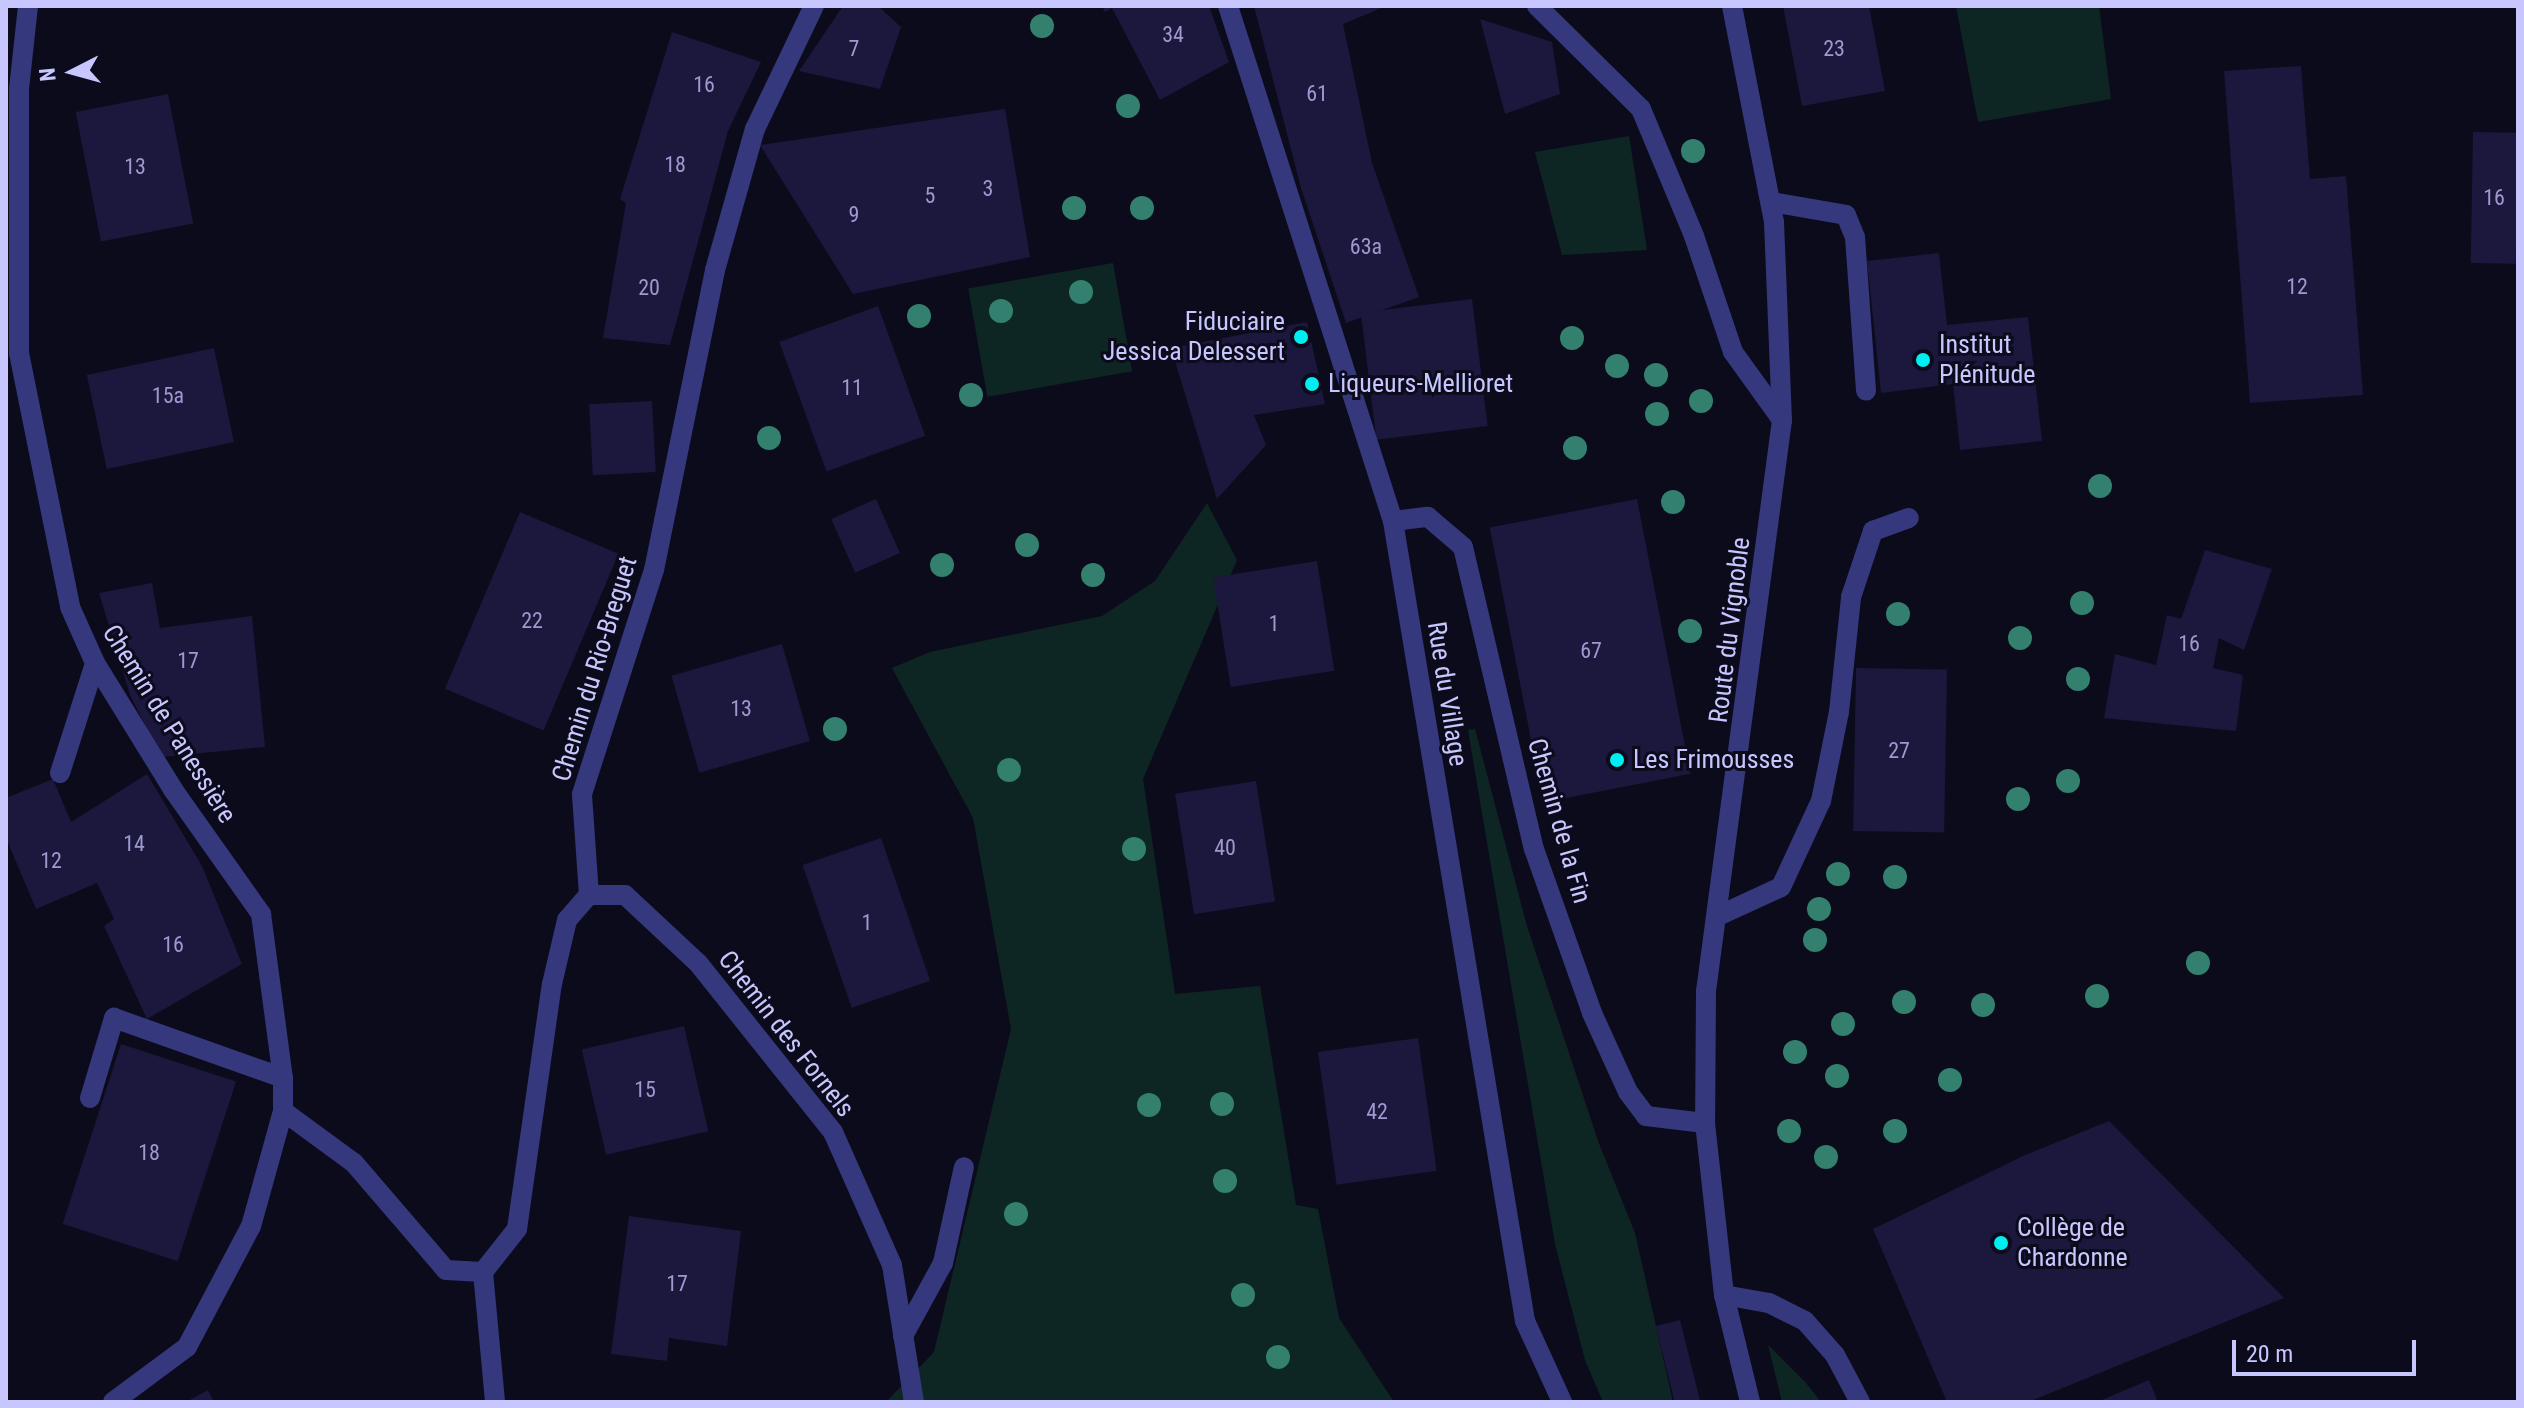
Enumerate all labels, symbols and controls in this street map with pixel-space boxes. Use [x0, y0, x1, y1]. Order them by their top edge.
house number: 34 [1162, 22, 1184, 48]
north arrow [32, 32, 112, 112]
house number: 7 [849, 36, 859, 62]
house number: 23 [1823, 36, 1845, 62]
text: N [34, 67, 61, 83]
house number: 16 [693, 72, 715, 98]
house number: 61 [1306, 81, 1328, 107]
house number: 18 [664, 152, 686, 178]
house number: 13 [124, 154, 146, 180]
house number: 3 [983, 176, 993, 202]
house number: 5 [925, 183, 935, 209]
house number: 16 [2483, 185, 2505, 211]
house number: 9 [849, 202, 859, 228]
house number: 63a [1350, 234, 1382, 260]
house number: 12 [2286, 274, 2308, 300]
house number: 20 [638, 275, 660, 301]
place label: Fiduciaire Jessica Delessert [1103, 306, 1285, 368]
marker: Fiduciaire Jessica Delessert [1292, 328, 1310, 346]
place label: Institut Plénitude [1939, 329, 2035, 390]
marker: Institut Plénitude [1914, 351, 1932, 369]
place label: Liqueurs-Mellioret [1328, 368, 1513, 400]
house number: 11 [841, 375, 863, 401]
marker: Liqueurs-Mellioret [1303, 375, 1321, 393]
house number: 15a [152, 383, 184, 409]
street label: Route du Vignoble [1703, 535, 1757, 725]
street label: Chemin du Rio-Breguet [546, 553, 644, 785]
house number: 22 [521, 608, 543, 634]
house number: 1 [1269, 611, 1279, 637]
street label: Chemin de Panessière [95, 619, 243, 829]
street label: Rue du Village [1420, 620, 1474, 768]
house number: 16 [2178, 631, 2200, 657]
house number: 67 [1580, 638, 1602, 664]
house number: 17 [177, 648, 199, 674]
house number: 13 [730, 696, 752, 722]
street label: Chemin de la Fin [1521, 735, 1597, 907]
house number: 27 [1888, 738, 1910, 764]
place label: Les Frimousses [1633, 744, 1794, 776]
marker: Les Frimousses [1608, 751, 1626, 769]
house number: 14 [123, 831, 145, 857]
house number: 40 [1214, 835, 1236, 861]
house number: 12 [40, 848, 62, 874]
house number: 1 [862, 910, 872, 936]
house number: 16 [162, 932, 184, 958]
street label: Chemin des Fornels [711, 945, 861, 1123]
house number: 15 [634, 1077, 656, 1103]
house number: 42 [1366, 1099, 1388, 1125]
house number: 18 [138, 1140, 160, 1166]
place label: Collège de Chardonne [2017, 1212, 2128, 1274]
marker: Collège de Chardonne [1992, 1234, 2010, 1252]
house number: 17 [666, 1271, 688, 1297]
scale bar [2236, 1324, 2420, 1374]
text: 20 m [2246, 1340, 2293, 1368]

